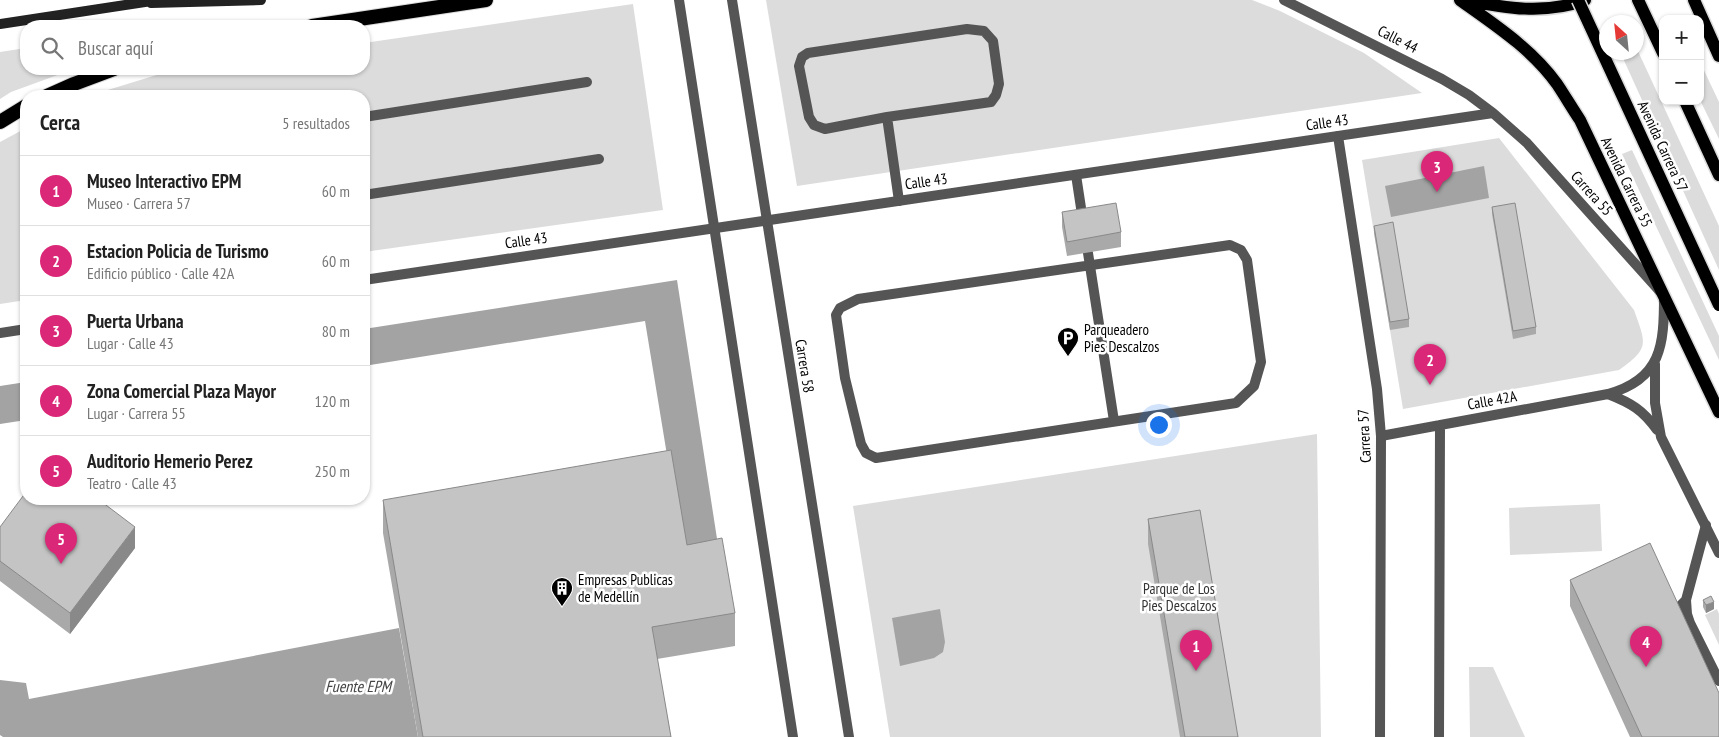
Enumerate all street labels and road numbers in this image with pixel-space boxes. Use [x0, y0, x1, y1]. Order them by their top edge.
street label: Calle 44 [1375, 21, 1421, 57]
street label: Avenida Carrera 57 [1634, 98, 1692, 194]
street label: Calle 43 [1305, 110, 1349, 134]
street label: Avenida Carrera 55 [1597, 134, 1657, 230]
street label: Carrera 55 [1567, 167, 1617, 219]
street label: Calle 43 [904, 169, 948, 193]
street label: Calle 43 [504, 228, 548, 252]
street label: Carrera 58 [791, 338, 819, 394]
street label: Calle 42A [1466, 386, 1519, 414]
street label: Carrera 57 [1353, 409, 1375, 463]

